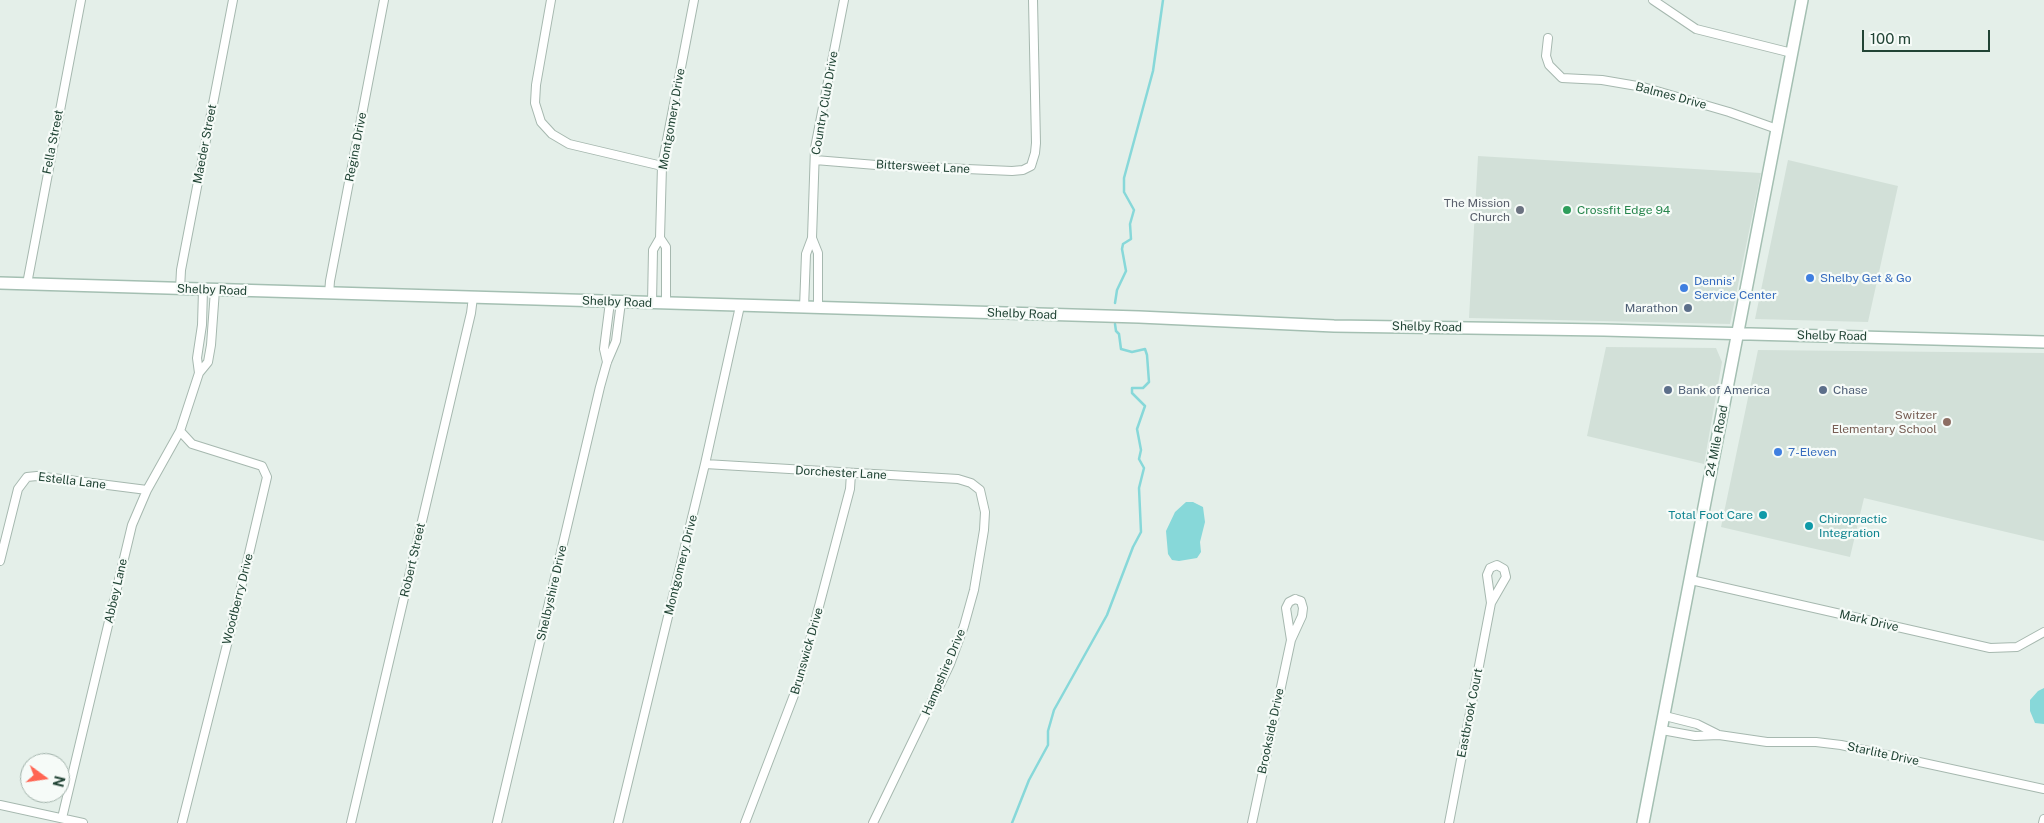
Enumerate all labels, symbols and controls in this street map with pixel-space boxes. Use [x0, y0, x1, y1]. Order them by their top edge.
scale bar [1864, 20, 1992, 52]
text: 100 m [1870, 30, 1911, 47]
street label: Country Club Drive [809, 50, 841, 156]
street label: Montgomery Drive [656, 67, 688, 171]
street label: Balmes Drive [1634, 80, 1708, 112]
street label: Maeder Street [190, 103, 220, 185]
street label: Fella Street [40, 109, 66, 175]
street label: Regina Drive [342, 111, 370, 183]
street label: Bittersweet Lane [876, 157, 970, 177]
place label: The Mission Church [1444, 196, 1510, 224]
place label: Crossfit Edge 94 [1577, 203, 1670, 217]
marker: The Mission Church [1514, 204, 1526, 216]
marker: Crossfit Edge 94 [1561, 204, 1573, 216]
place label: Shelby Get & Go [1820, 271, 1912, 285]
marker: Shelby Get & Go [1804, 272, 1816, 284]
place label: Dennis' Service Center [1694, 274, 1777, 302]
street label: Shelby Road [177, 282, 247, 298]
marker: Dennis' Service Center [1678, 282, 1690, 294]
street label: Shelby Road [582, 294, 652, 310]
place label: Marathon [1625, 301, 1678, 315]
marker: Marathon [1682, 302, 1694, 314]
street label: Shelby Road [987, 306, 1057, 322]
street label: Shelby Road [1392, 319, 1462, 335]
street label: Shelby Road [1797, 328, 1867, 344]
place label: Bank of America [1678, 383, 1770, 397]
place label: Chase [1833, 383, 1868, 397]
marker: Bank of America [1662, 384, 1674, 396]
marker: Chase [1817, 384, 1829, 396]
street label: 24 Mile Road [1703, 404, 1731, 478]
place label: Switzer Elementary School [1832, 408, 1937, 436]
marker: Switzer Elementary School [1941, 416, 1953, 428]
place label: 7-Eleven [1788, 445, 1837, 459]
marker: 7-Eleven [1772, 446, 1784, 458]
street label: Dorchester Lane [795, 463, 887, 483]
street label: Estella Lane [37, 470, 107, 492]
place label: Total Foot Care [1668, 508, 1753, 522]
marker: Total Foot Care [1757, 509, 1769, 521]
place label: Chiropractic Integration [1819, 512, 1887, 540]
street label: Montgomery Drive [662, 513, 700, 617]
marker: Chiropractic Integration [1803, 520, 1815, 532]
street label: Robert Street [397, 521, 429, 599]
street label: Shelbyshire Drive [534, 544, 570, 642]
street label: Woodberry Drive [220, 552, 256, 646]
street label: Abbey Lane [102, 557, 130, 625]
street label: Brunswick Drive [788, 606, 826, 696]
street label: Mark Drive [1838, 607, 1900, 635]
street label: Hampshire Drive [919, 627, 969, 717]
street label: Eastbrook Court [1454, 667, 1486, 759]
street label: Brookside Drive [1255, 687, 1287, 775]
street label: Starlite Drive [1846, 739, 1920, 769]
north arrow [20, 753, 70, 803]
text: N [49, 774, 68, 789]

